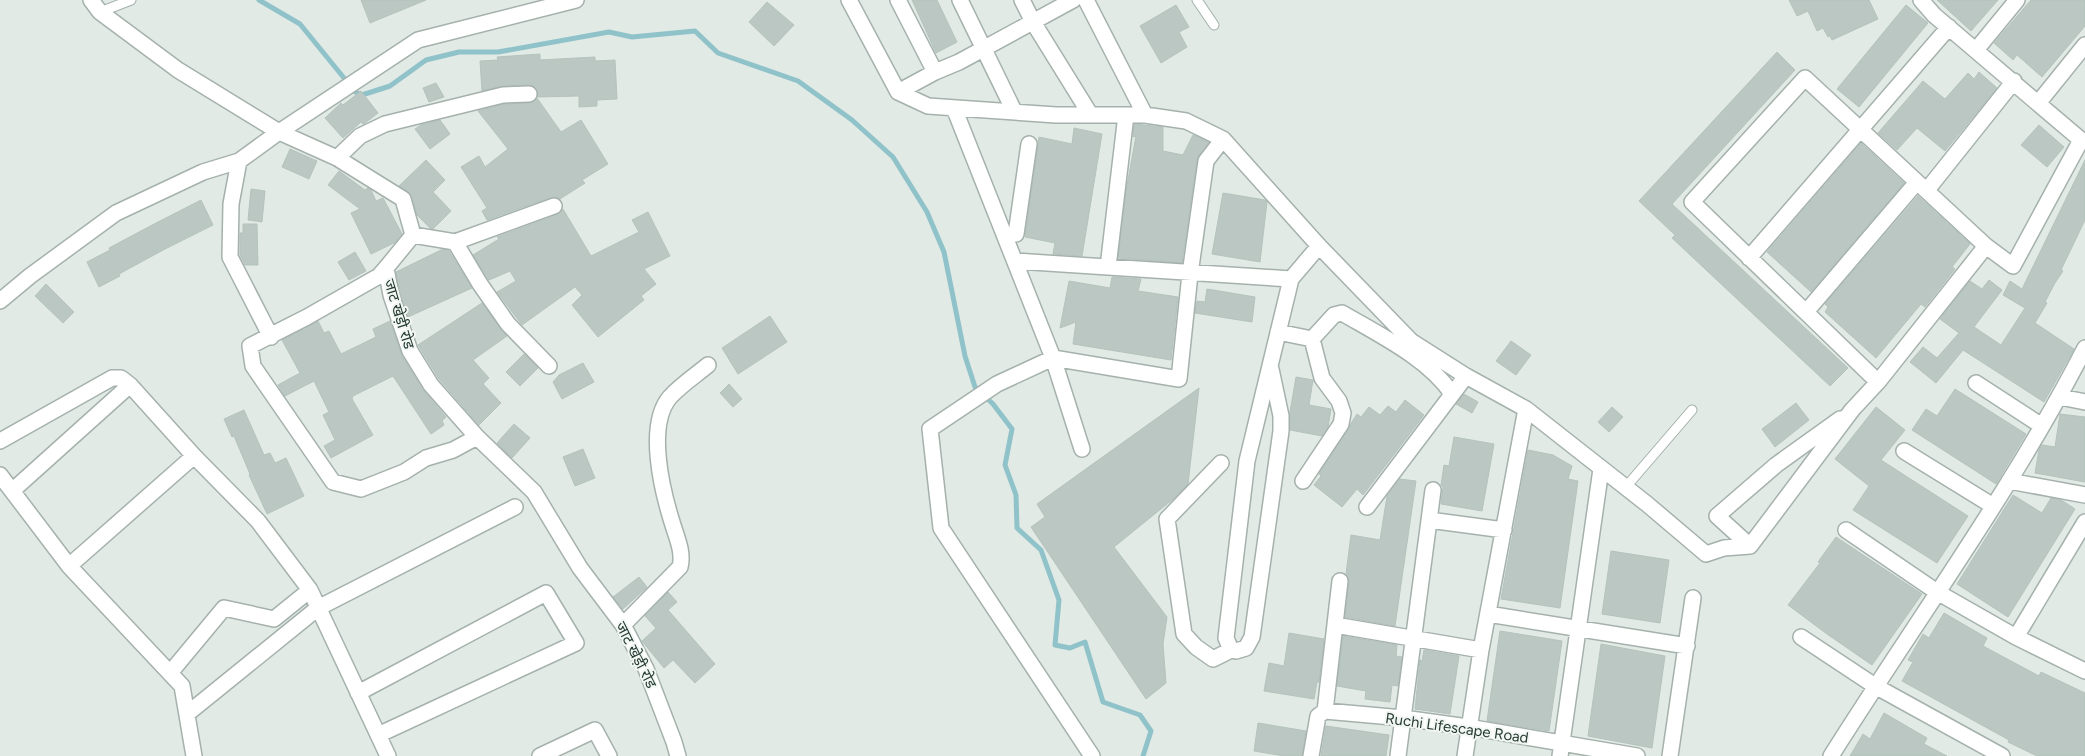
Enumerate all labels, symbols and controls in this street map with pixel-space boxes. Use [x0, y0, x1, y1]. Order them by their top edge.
street label: जाट खेड़ी रोड [380, 277, 418, 352]
street label: जाट खेड़ी रोड [612, 619, 661, 692]
street label: Ruchi Lifescape Road [1384, 709, 1530, 747]

